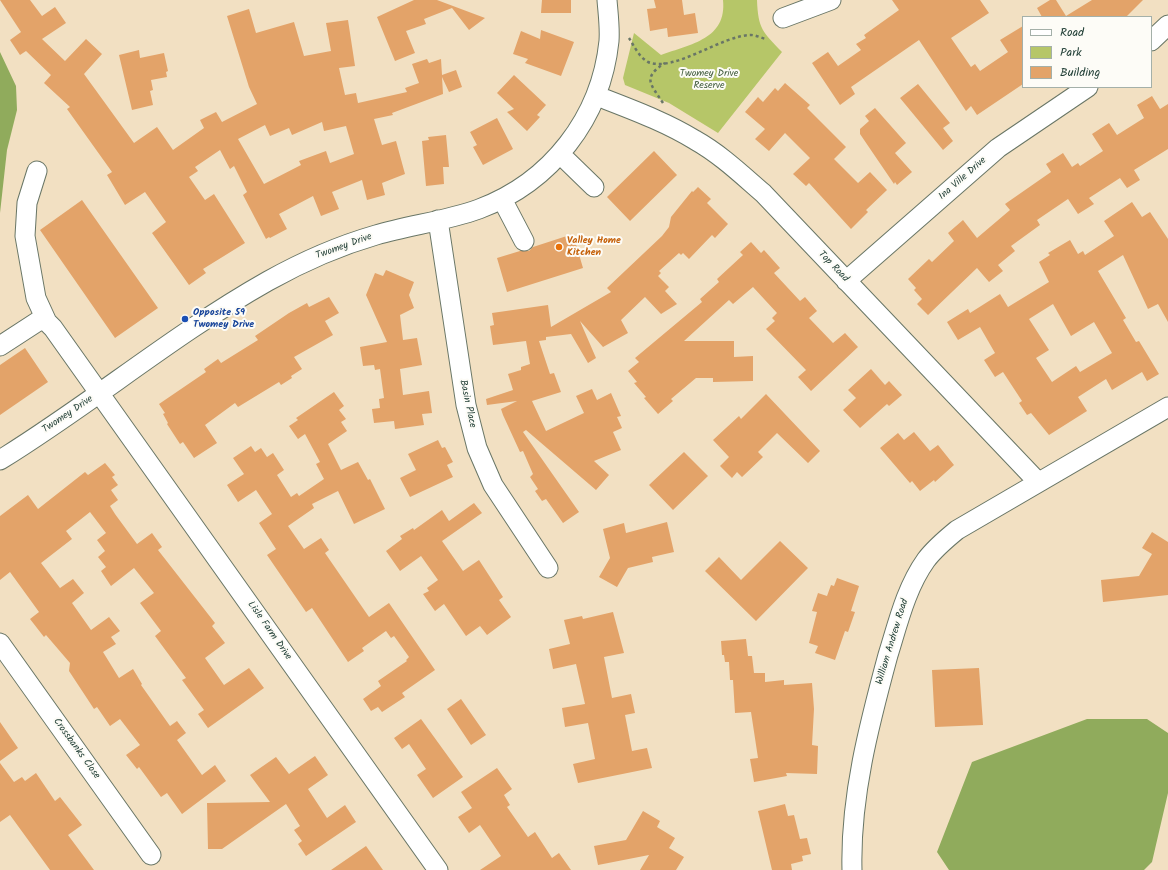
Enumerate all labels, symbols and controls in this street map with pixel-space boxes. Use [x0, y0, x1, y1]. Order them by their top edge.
legend [1022, 16, 1152, 88]
text: Road [1060, 23, 1084, 42]
text: Park [1060, 43, 1082, 62]
text: Building [1060, 63, 1100, 82]
park label: Twomey Drive Reserve [680, 68, 738, 92]
street label: Ina Ville Drive [937, 155, 989, 203]
street label: Twomey Drive [314, 231, 374, 263]
place label: Valley Home Kitchen [567, 235, 621, 258]
marker: Valley Home Kitchen [554, 242, 564, 252]
street label: Top Road [815, 249, 851, 285]
place label: Opposite 59 Twomey Drive [193, 307, 254, 330]
marker: Opposite 59 Twomey Drive [180, 314, 190, 324]
street label: Basin Place [456, 379, 478, 429]
street label: Twomey Drive [40, 394, 96, 436]
street label: William Andrew Road [874, 598, 912, 686]
street label: Lisle Farm Drive [244, 599, 294, 663]
street label: Crossbanks Close [50, 716, 102, 782]

